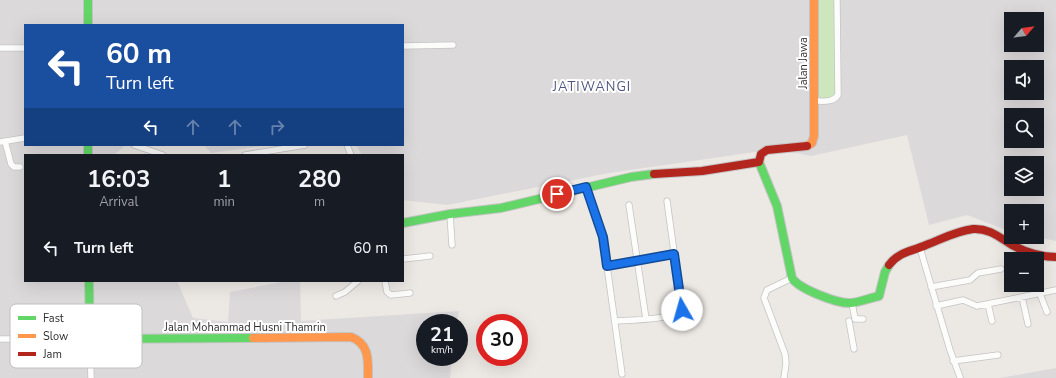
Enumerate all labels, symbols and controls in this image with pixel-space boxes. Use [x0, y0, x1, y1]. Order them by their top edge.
north arrow [1004, 12, 1044, 52]
map controls [1004, 12, 1044, 292]
text: 60 m [106, 35, 172, 73]
street label: Jalan Jawa [796, 37, 811, 90]
icon: left [40, 40, 92, 92]
button: sound [1004, 60, 1044, 100]
text: Turn left [106, 71, 174, 95]
district label: JATIWANGI [552, 78, 631, 96]
button: search [1004, 108, 1044, 148]
icon: left [140, 116, 162, 138]
icon: ahead [182, 116, 204, 138]
icon: ahead [224, 116, 246, 138]
icon: right [266, 116, 288, 138]
button: layers [1004, 156, 1044, 196]
text: 16:03 [87, 163, 150, 195]
text: 1 [217, 163, 231, 195]
text: 280 [298, 163, 341, 195]
pin [540, 177, 574, 211]
icon: arrive [546, 183, 568, 205]
text: Arrival [99, 193, 138, 211]
text: min [213, 193, 235, 211]
text: m [314, 193, 325, 211]
button: + [1004, 204, 1044, 244]
icon: left [40, 237, 62, 259]
text: Turn left [74, 238, 133, 258]
text: 60 m [353, 238, 388, 258]
button: − [1004, 252, 1044, 292]
position arrow [661, 289, 703, 331]
legend [10, 304, 142, 368]
text: Fast [43, 311, 64, 326]
speed limit sign: 30 [476, 314, 528, 366]
street label: Jalan Mohammad Husni Thamrin [163, 320, 326, 335]
text: 21 [430, 321, 454, 348]
text: Slow [43, 329, 68, 344]
text: km/h [431, 343, 453, 357]
text: Jam [42, 347, 62, 362]

